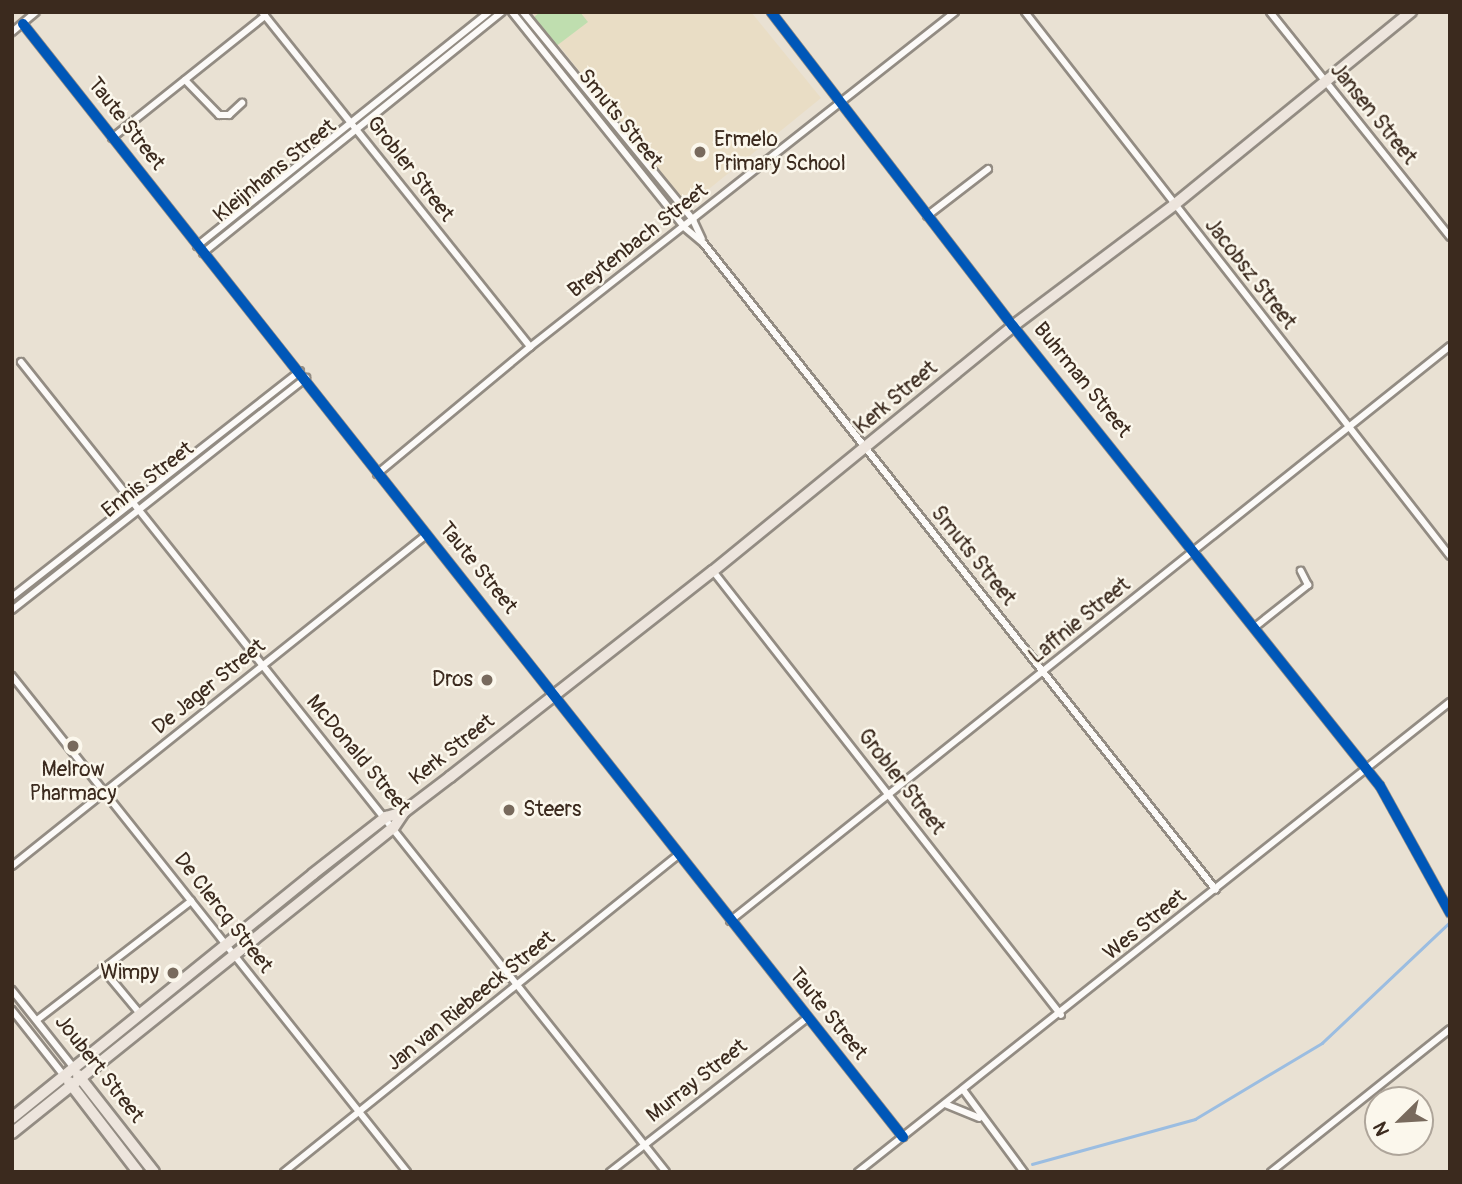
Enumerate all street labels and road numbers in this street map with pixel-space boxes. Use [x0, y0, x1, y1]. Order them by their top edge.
street label: Jansen Street [1324, 58, 1422, 170]
street label: Smuts Street [572, 64, 668, 174]
street label: Taute Street [82, 73, 170, 175]
street label: Grobler Street [361, 111, 459, 227]
street label: Kleijnhans Street [209, 114, 341, 228]
street label: Breytenbach Street [563, 179, 713, 303]
street label: Jacobsz Street [1199, 213, 1301, 335]
street label: Buhrman Street [1028, 317, 1136, 443]
street label: Kerk Street [849, 356, 943, 440]
street label: Ennis Street [97, 436, 199, 524]
street label: Smuts Street [925, 501, 1021, 611]
street label: Taute Street [433, 517, 523, 619]
street label: Laffnie Street [1024, 573, 1136, 669]
street label: De Jager Street [148, 634, 270, 740]
street label: McDonald Street [301, 690, 415, 820]
street label: Kerk Street [405, 709, 499, 791]
street label: Grobler Street [852, 724, 950, 840]
street label: De Clercq Street [168, 848, 278, 978]
street label: Wes Street [1099, 884, 1191, 966]
street label: Jan van Riebeeck Street [382, 925, 560, 1077]
street label: Taute Street [783, 963, 873, 1065]
street label: Joubert Street [49, 1010, 149, 1128]
street label: Murray Street [642, 1034, 752, 1128]

